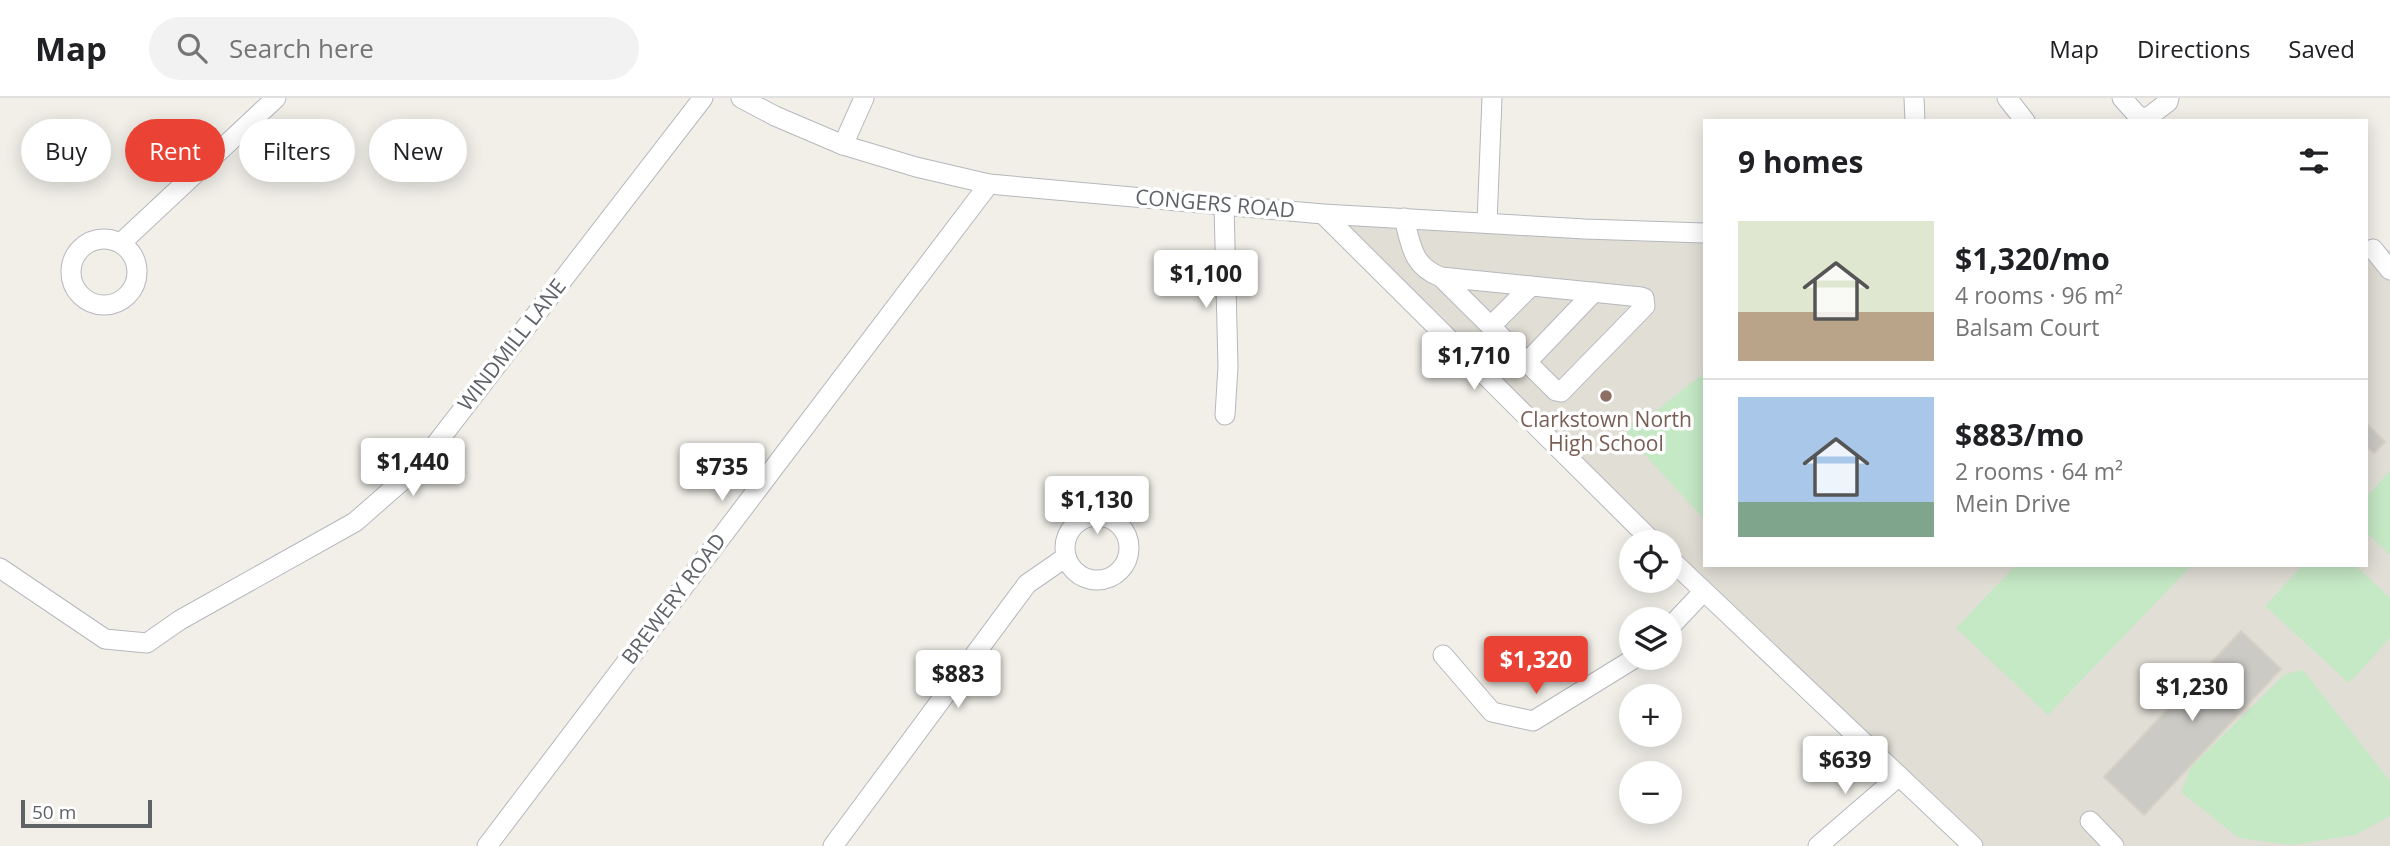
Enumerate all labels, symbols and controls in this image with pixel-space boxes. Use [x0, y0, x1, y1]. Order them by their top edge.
search box [149, 17, 639, 80]
text: Map [35, 26, 107, 71]
icon: search [173, 29, 211, 67]
text: Search here [229, 30, 374, 66]
text: Map [2049, 32, 2099, 65]
text: Directions [2137, 32, 2250, 65]
text: Saved [2288, 32, 2355, 65]
chip: Buy [21, 119, 111, 182]
chip: Rent [125, 119, 225, 182]
chip: Filters [239, 119, 355, 182]
chip: New [369, 119, 467, 182]
text: 9 homes [1738, 141, 1863, 182]
icon: filters [2295, 142, 2333, 180]
street label: CONGERS ROAD [1134, 182, 1296, 224]
text: $1,320/mo [1955, 238, 2110, 279]
icon: home [1794, 249, 1878, 333]
pin: $1,100 [1149, 250, 1263, 310]
text: $1,100 [1170, 257, 1242, 289]
street label: WINDMILL LANE [451, 273, 572, 416]
text: 4 rooms · 96 m² [1955, 279, 2123, 311]
text: Balsam Court [1955, 311, 2099, 343]
pin: $1,710 [1417, 332, 1531, 392]
text: $1,710 [1438, 339, 1510, 371]
marker: Clarkstown North High School [1598, 388, 1614, 404]
place label: Clarkstown North High School [1520, 405, 1692, 457]
text: $883/mo [1955, 414, 2084, 455]
icon: home [1794, 425, 1878, 509]
pin: $1,440 [356, 438, 470, 498]
pin: $735 [681, 444, 763, 503]
text: $1,440 [377, 445, 449, 477]
text: $735 [696, 450, 748, 482]
text: 2 rooms · 64 m² [1955, 455, 2123, 487]
pin: $1,130 [1040, 476, 1154, 536]
text: $1,130 [1061, 483, 1133, 515]
text: Mein Drive [1955, 487, 2071, 519]
street label: BREWERY ROAD [615, 527, 732, 670]
map controls [1619, 530, 1682, 824]
button: locate [1619, 530, 1682, 593]
button: layers [1619, 607, 1682, 670]
pin: $1,320 [1479, 636, 1593, 696]
text: $1,320 [1500, 643, 1572, 675]
pin: $883 [917, 650, 999, 710]
text: $883 [932, 657, 984, 689]
pin: $1,230 [2135, 664, 2249, 723]
text: $1,230 [2156, 670, 2228, 702]
button: + [1619, 684, 1682, 747]
pin: $639 [1804, 736, 1886, 796]
text: $639 [1819, 743, 1871, 775]
button: − [1619, 761, 1682, 824]
scale bar [21, 797, 152, 829]
text: 50 m [32, 799, 76, 825]

